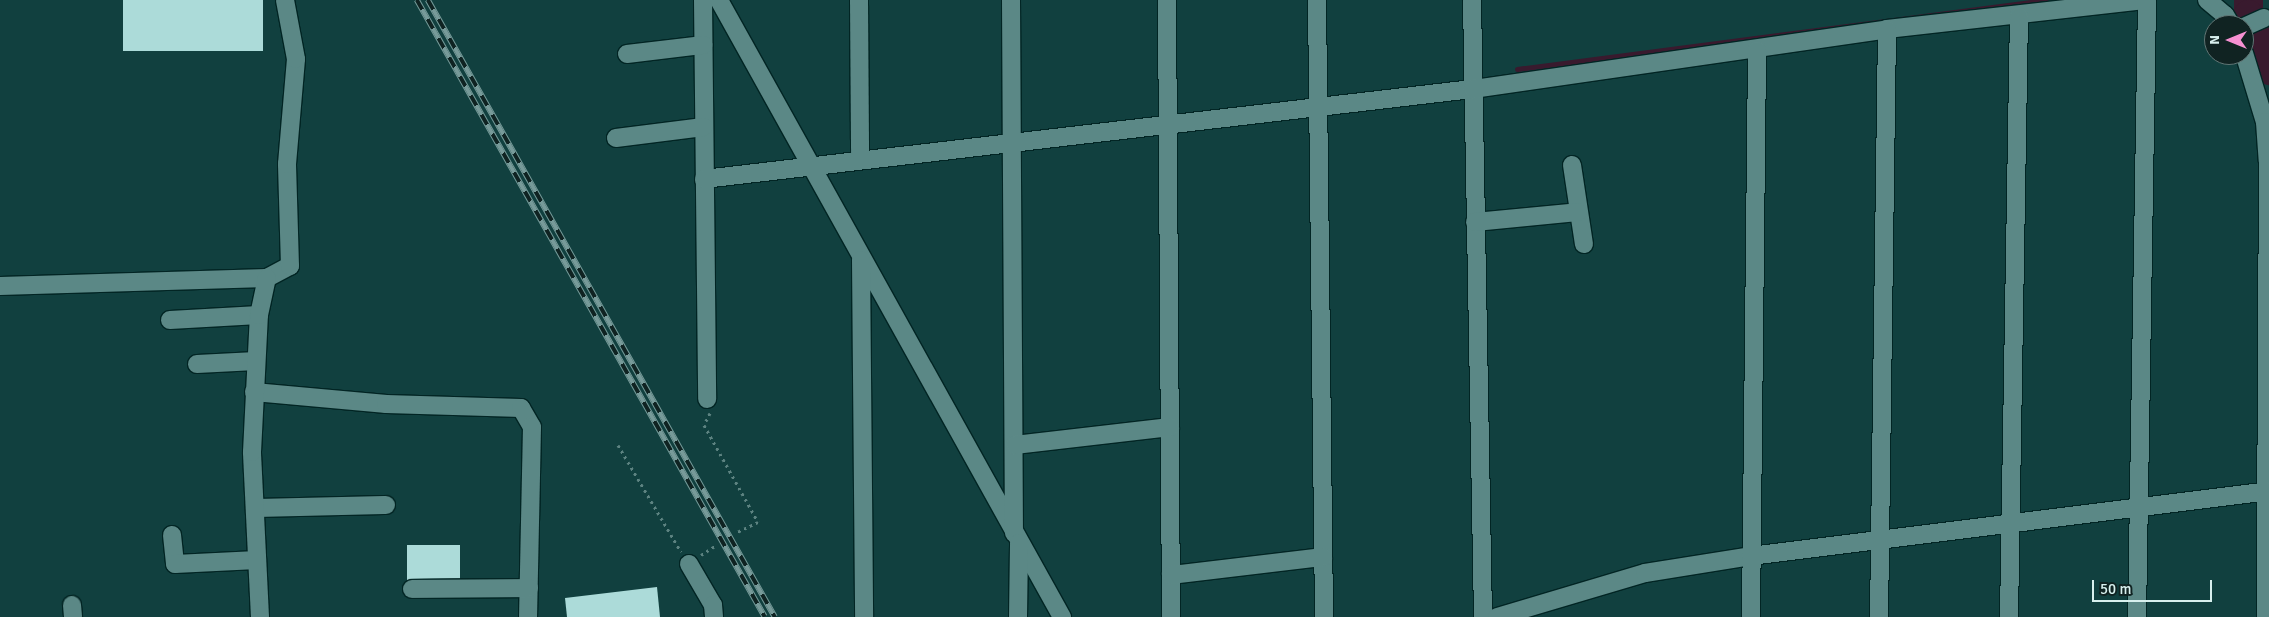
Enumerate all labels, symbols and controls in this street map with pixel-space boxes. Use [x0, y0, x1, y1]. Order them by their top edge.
north arrow [2204, 15, 2254, 65]
text: N [2206, 35, 2223, 45]
scale bar [2094, 570, 2214, 602]
text: 50 m [2100, 580, 2131, 598]

